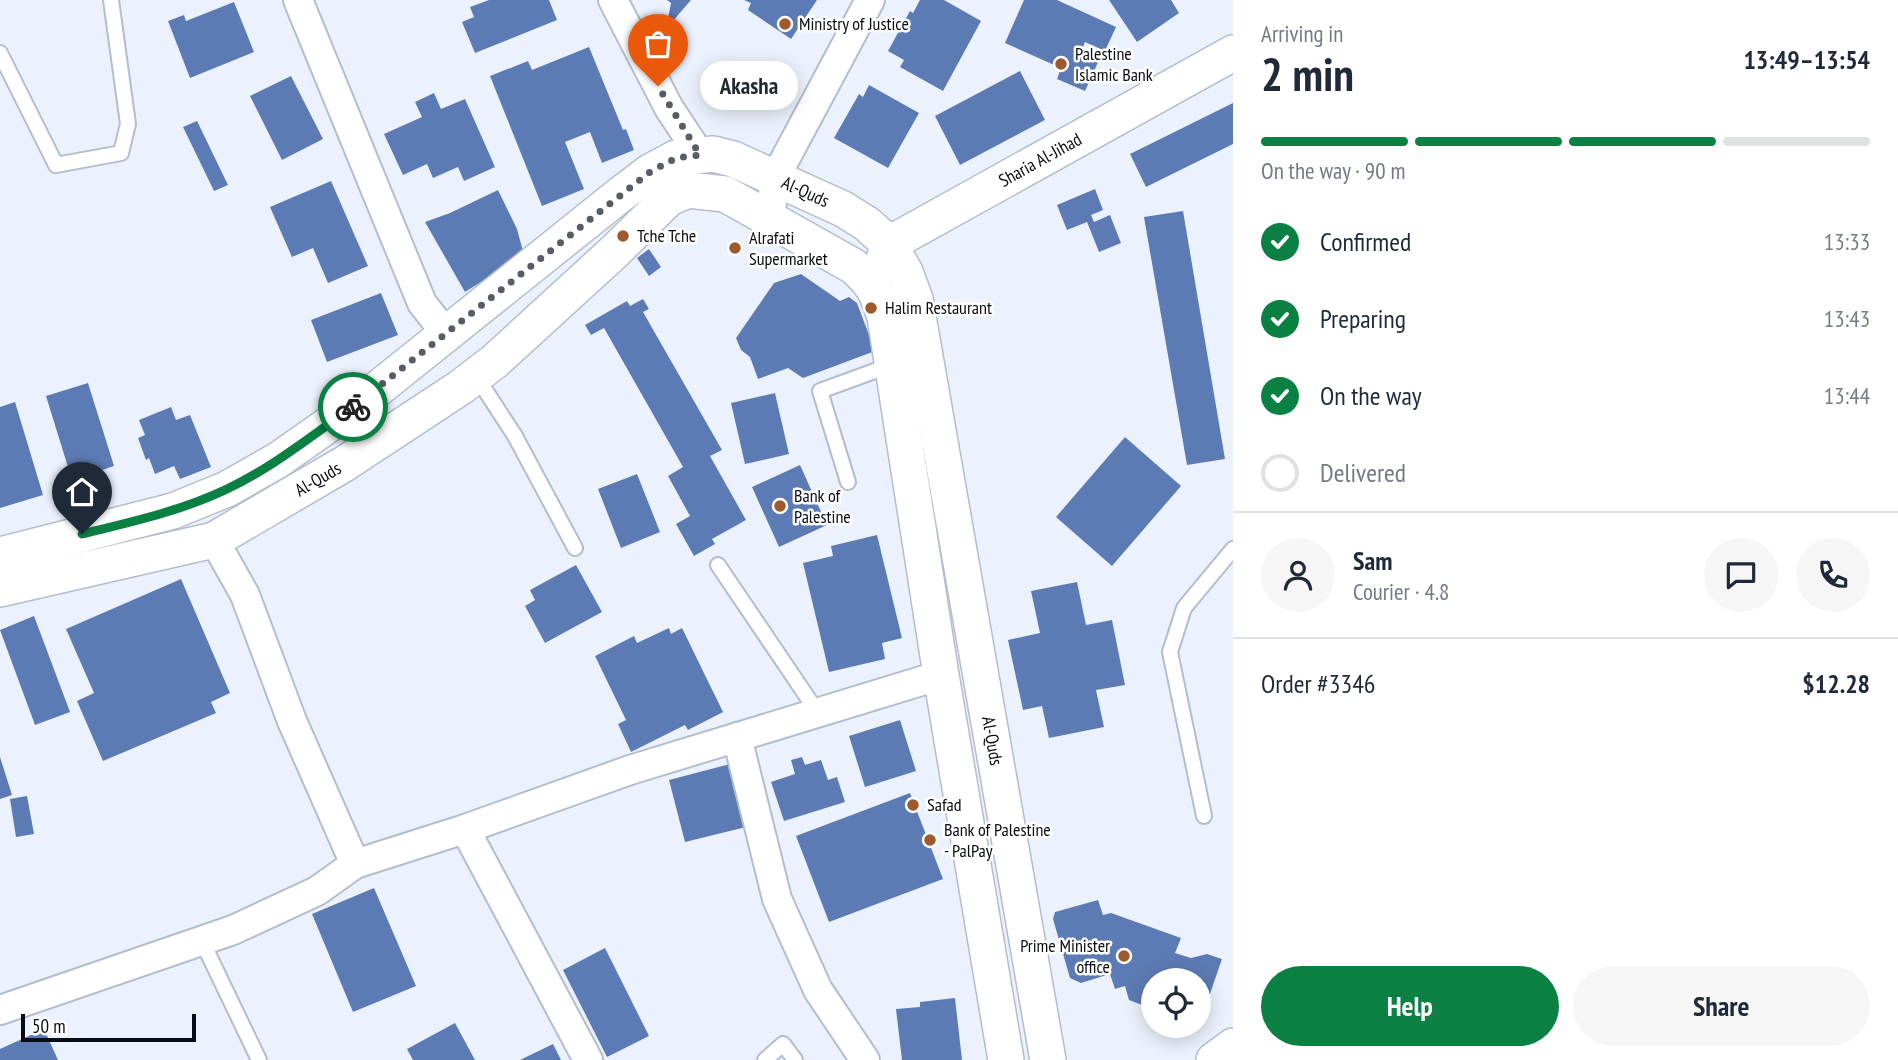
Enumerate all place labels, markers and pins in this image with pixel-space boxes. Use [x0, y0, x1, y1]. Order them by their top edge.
place label: Ministry of Justice [799, 12, 909, 35]
pin [628, 14, 688, 86]
marker: Ministry of Justice [777, 16, 793, 32]
place label: Palestine Islamic Bank [1075, 42, 1153, 86]
marker: Palestine Islamic Bank [1053, 56, 1069, 72]
callout: Akasha [700, 62, 798, 110]
place label: Tche Tche [637, 224, 696, 247]
place label: Alrafati Supermarket [749, 226, 828, 270]
marker: Tche Tche [615, 228, 631, 244]
marker: Alrafati Supermarket [727, 240, 743, 256]
place label: Halim Restaurant [885, 296, 992, 319]
marker: Halim Restaurant [863, 300, 879, 316]
pin [52, 462, 112, 534]
place label: Bank of Palestine [794, 484, 851, 528]
marker: Bank of Palestine [772, 498, 788, 514]
place label: Safad [927, 793, 962, 816]
marker: Safad [905, 797, 921, 813]
place label: Bank of Palestine - PalPay [944, 818, 1051, 862]
marker: Bank of Palestine - PalPay [922, 832, 938, 848]
place label: Prime Minister office [1020, 934, 1110, 978]
marker: Prime Minister office [1116, 948, 1132, 964]

